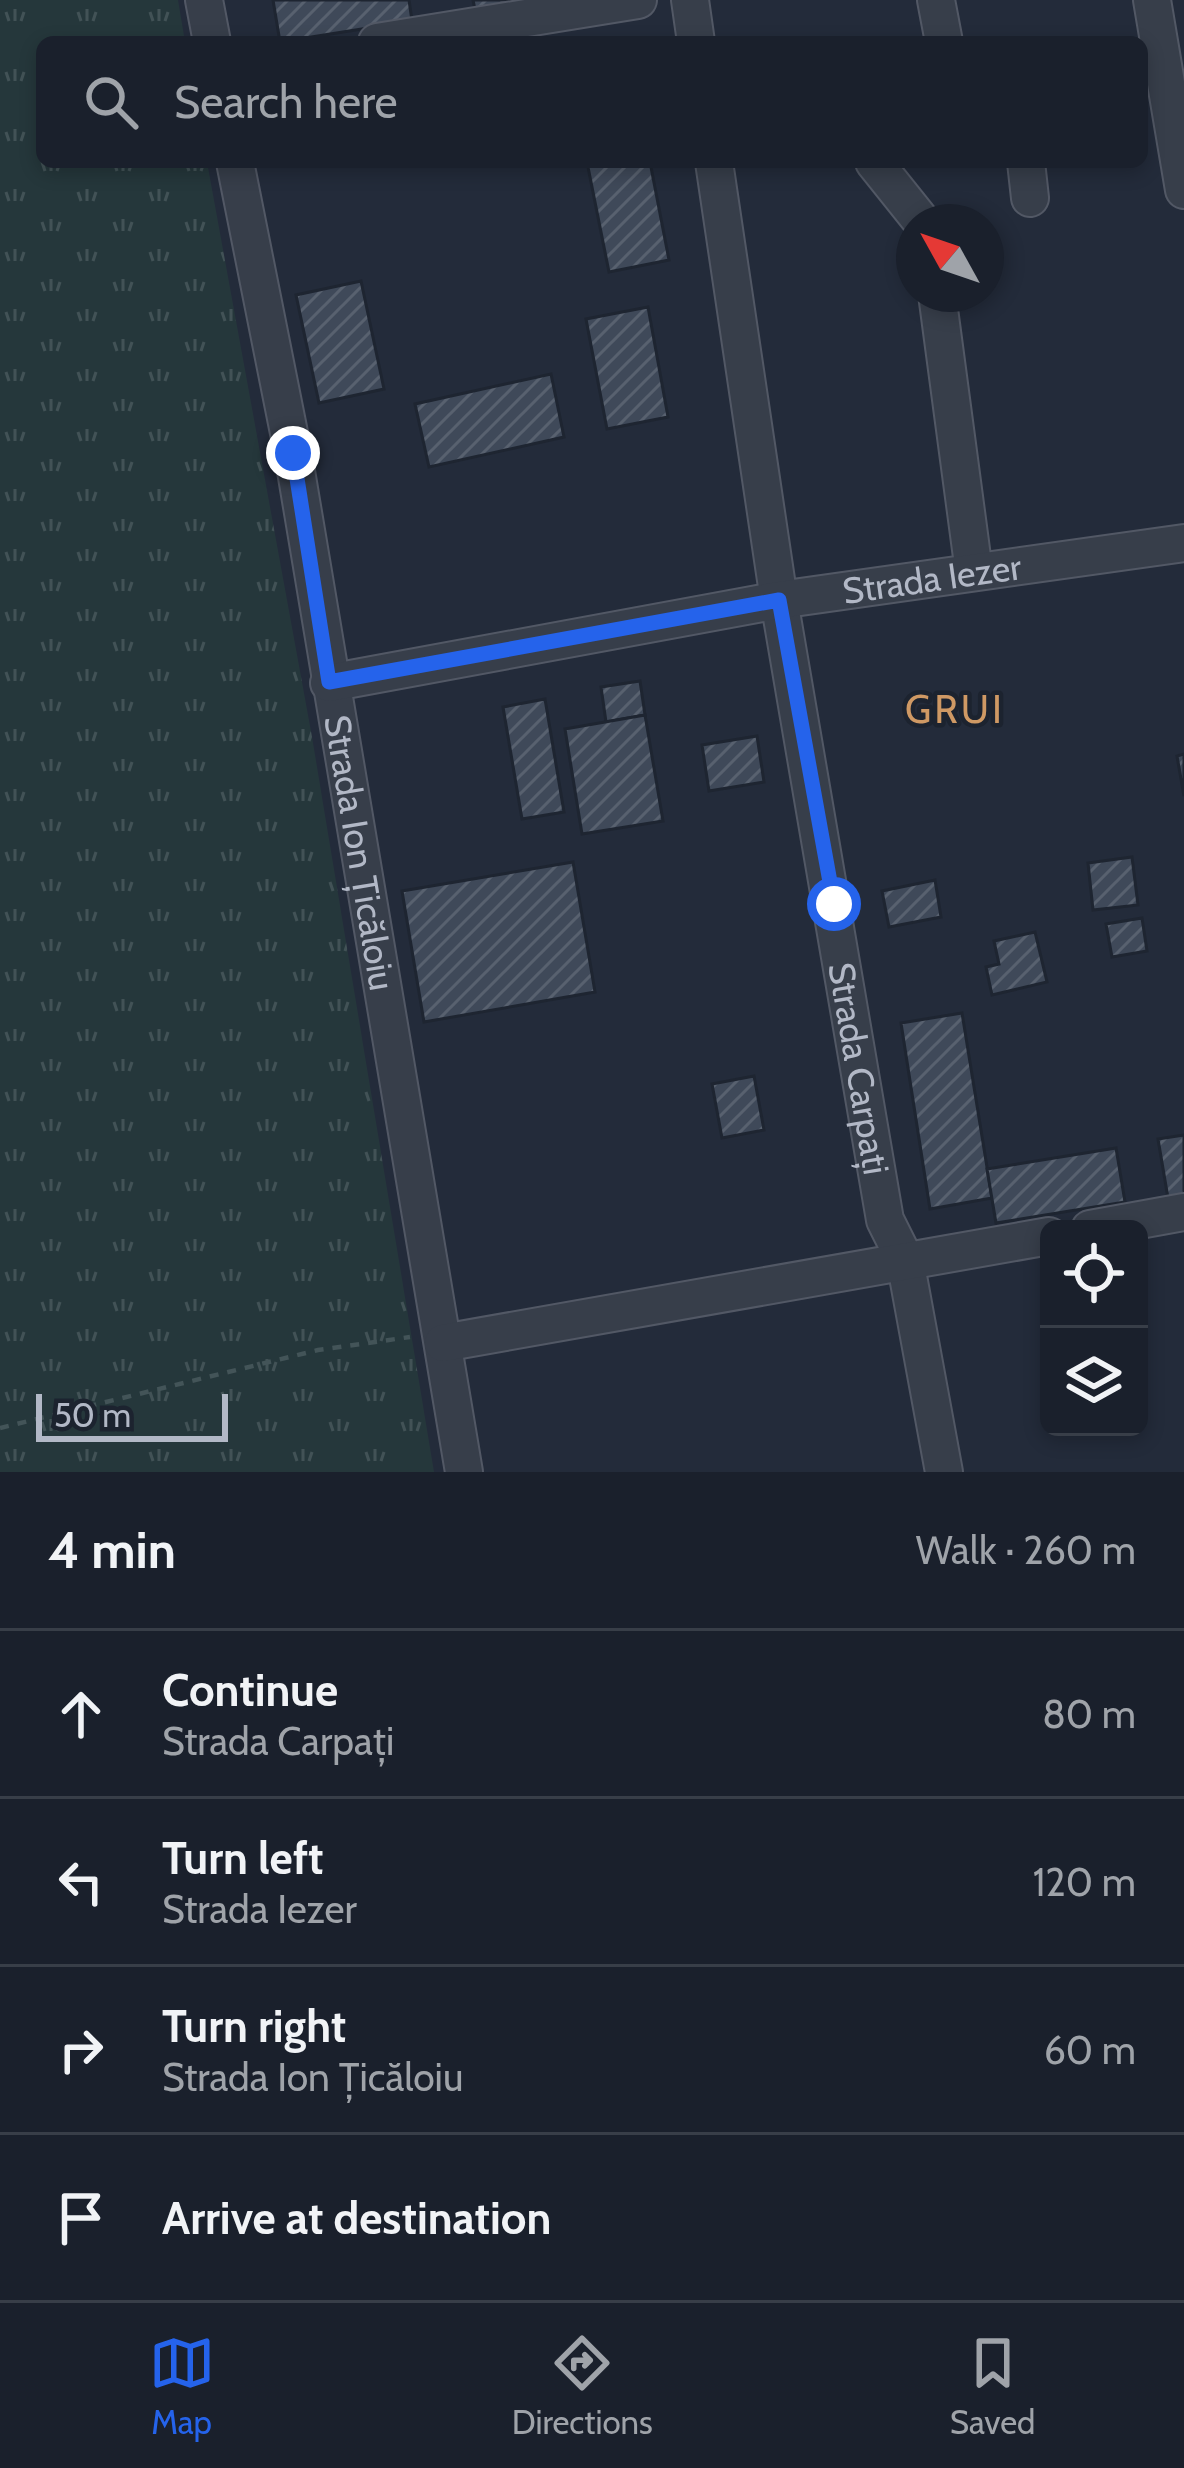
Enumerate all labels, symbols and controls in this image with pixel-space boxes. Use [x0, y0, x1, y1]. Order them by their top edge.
search box [36, 36, 1148, 168]
icon: search [78, 69, 144, 135]
text: Search here [174, 75, 398, 129]
north arrow [896, 204, 1004, 312]
route end [266, 426, 320, 480]
street label: Strada Iezer [840, 544, 1025, 613]
district label: GRUI [905, 685, 1005, 733]
street label: Strada Ion Țicăloiu [315, 712, 405, 994]
route start [807, 877, 861, 931]
street label: Strada Carpați [819, 959, 899, 1178]
map controls [1040, 1220, 1148, 1436]
button: locate [1040, 1220, 1148, 1328]
button: layers [1040, 1328, 1148, 1436]
scale bar [36, 1388, 228, 1441]
text: 50 m [54, 1395, 131, 1435]
text: 4 min [48, 1519, 176, 1581]
text: Walk · 260 m [916, 1526, 1136, 1574]
text: Continue [162, 1663, 338, 1717]
icon: ahead [48, 1681, 114, 1747]
text: 80 m [1042, 1690, 1136, 1738]
text: Strada Carpați [162, 1717, 394, 1765]
text: Turn left [162, 1831, 324, 1885]
icon: left [48, 1849, 114, 1915]
text: 120 m [1033, 1858, 1136, 1906]
text: Strada Iezer [162, 1885, 357, 1933]
text: Turn right [162, 1999, 346, 2053]
icon: right [48, 2017, 114, 2083]
text: 60 m [1044, 2026, 1136, 2074]
text: Strada Ion Țicăloiu [162, 2053, 463, 2101]
icon: arrive [48, 2185, 114, 2251]
text: Arrive at destination [162, 2191, 551, 2245]
tab: Map [149, 2330, 215, 2442]
tab: Directions [512, 2330, 653, 2442]
tab: Saved [950, 2330, 1035, 2442]

